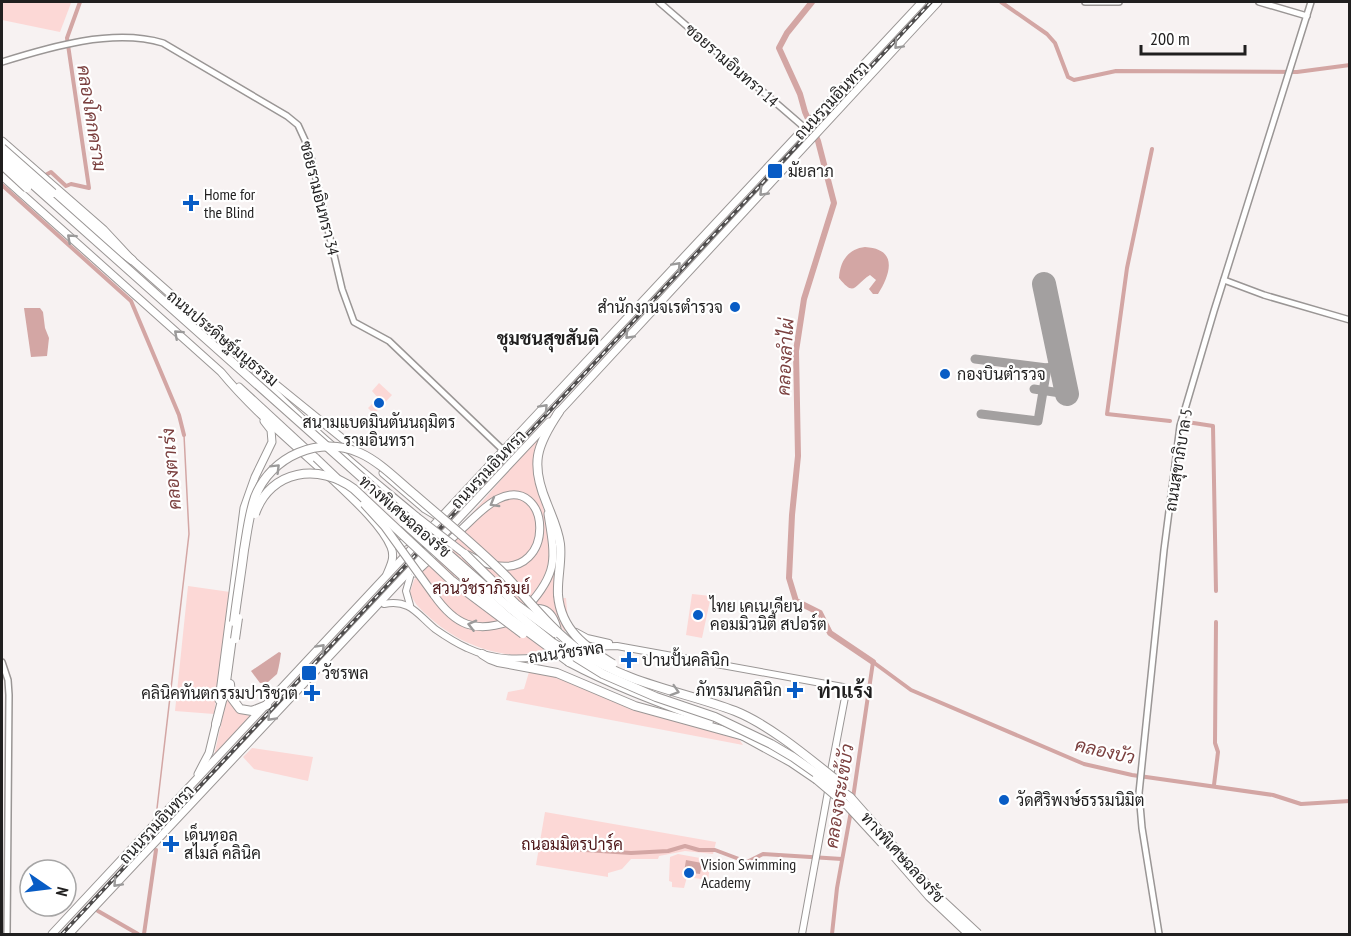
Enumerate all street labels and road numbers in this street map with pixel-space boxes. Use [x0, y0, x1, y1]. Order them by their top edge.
street label: ซอยรามอินทรา 14 [681, 19, 783, 111]
street label: ถนนรามอินทรา [789, 56, 873, 144]
street label: ซอยรามอินทรา 34 [296, 139, 344, 257]
street label: ถนนประดิษฐ์มนูธรรม [162, 284, 284, 392]
street label: ถนนสุขาภิบาล 5 [1160, 407, 1198, 513]
street label: ถนนรามอินทรา [446, 425, 530, 513]
street label: ทางพิเศษฉลองรัช [355, 471, 455, 561]
street label: ถนนวัชรพล [527, 637, 605, 667]
street label: ถนนรามอินทรา [114, 780, 198, 868]
street label: ทางพิเศษฉลองรัช [857, 808, 949, 906]

